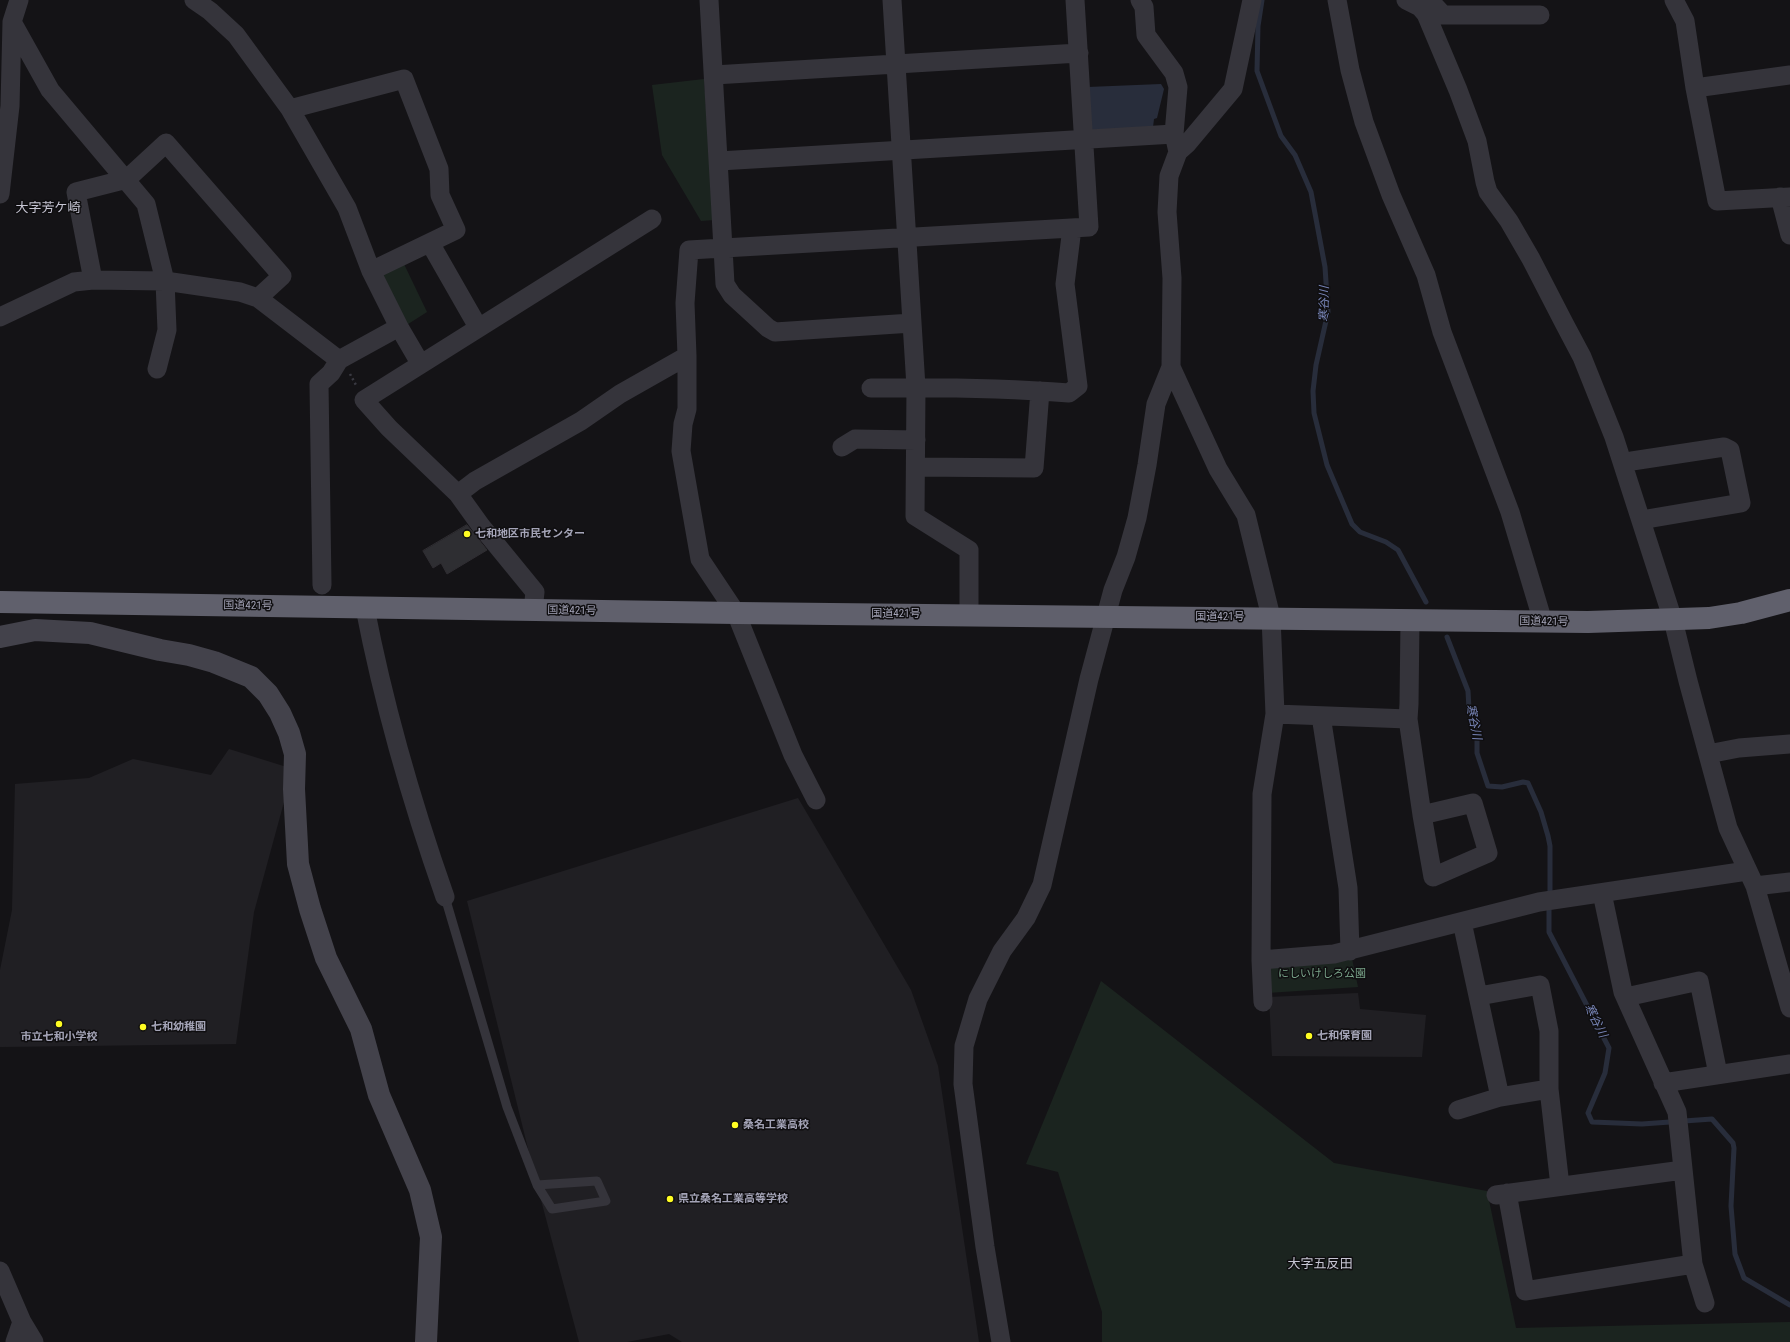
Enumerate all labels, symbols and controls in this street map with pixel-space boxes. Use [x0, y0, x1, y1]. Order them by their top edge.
district label: 大字芳ケ崎 [16, 201, 80, 217]
water label: 寒谷川 [1317, 286, 1333, 322]
place label: 七和地区市民センター [475, 527, 585, 541]
marker: 七和地区市民センター [462, 529, 472, 539]
street label: 国道421号 [223, 599, 273, 613]
street label: 国道421号 [547, 604, 597, 618]
street label: 国道421号 [871, 607, 921, 621]
street label: 国道421号 [1195, 610, 1245, 624]
street label: 国道421号 [1519, 615, 1569, 629]
water label: 寒谷川 [1462, 703, 1484, 741]
park label: にしいけしろ公園 [1278, 967, 1366, 981]
water label: 寒谷川 [1580, 1002, 1610, 1040]
marker: 市立七和小学校 [54, 1019, 64, 1029]
place label: 七和幼稚園 [151, 1020, 206, 1034]
marker: 七和幼稚園 [138, 1022, 148, 1032]
place label: 七和保育園 [1317, 1029, 1372, 1043]
place label: 市立七和小学校 [21, 1030, 97, 1044]
marker: 七和保育園 [1304, 1031, 1314, 1041]
place label: 桑名工業高校 [743, 1118, 809, 1132]
marker: 桑名工業高校 [730, 1120, 740, 1130]
place label: 県立桑名工業高等学校 [678, 1192, 788, 1206]
marker: 県立桑名工業高等学校 [665, 1194, 675, 1204]
district label: 大字五反田 [1288, 1257, 1352, 1273]

